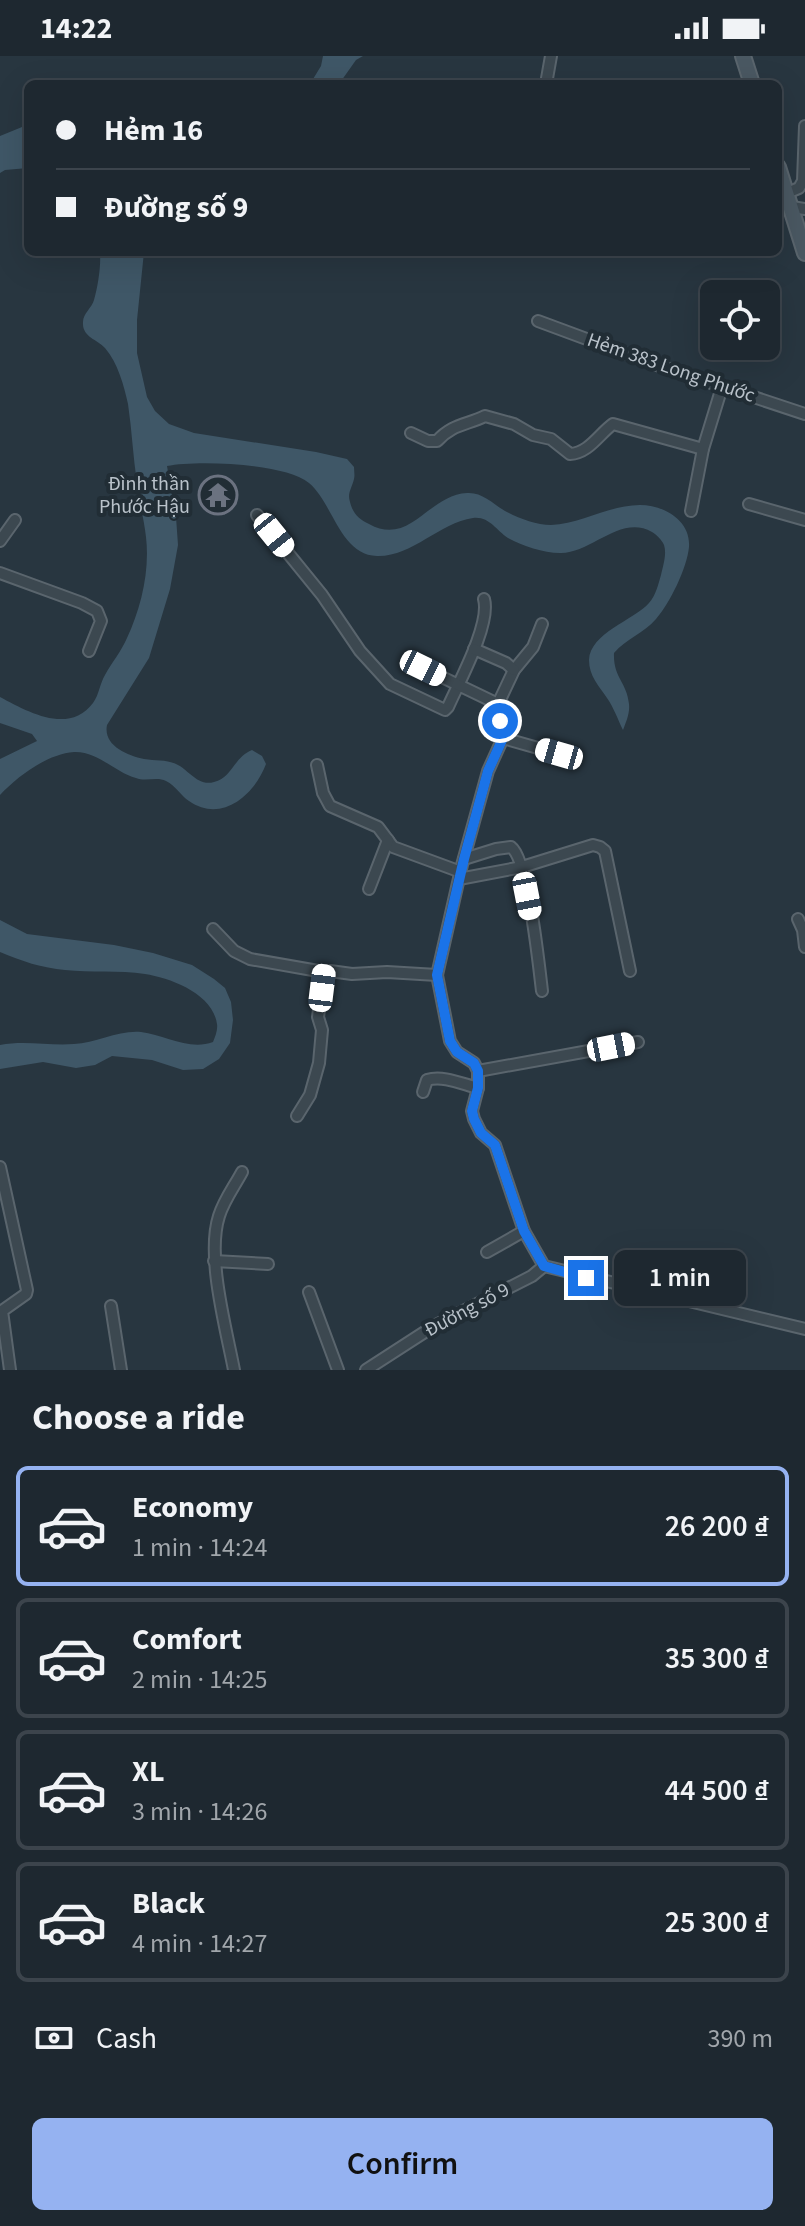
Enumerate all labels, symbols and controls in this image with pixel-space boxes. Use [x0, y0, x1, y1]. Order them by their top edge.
text: 14:22 [40, 7, 112, 50]
text: Hẻm 16 [104, 109, 203, 152]
text: Đường số 9 [104, 186, 248, 229]
map controls [700, 280, 780, 360]
button: locate [700, 280, 780, 360]
street label: Hẻm 383 Long Phước [583, 326, 759, 410]
place label: Đình thần Phước Hậu [99, 470, 190, 521]
temple icon: Đình thần Phước Hậu [197, 474, 239, 516]
car [250, 509, 298, 561]
car [396, 647, 450, 689]
route start [482, 703, 518, 739]
car [533, 736, 585, 772]
car [511, 870, 543, 922]
car [307, 963, 337, 1013]
car [585, 1031, 637, 1063]
callout: 1 min [614, 1250, 746, 1306]
text: 1 min [649, 1259, 711, 1296]
route end [568, 1260, 604, 1296]
street label: Đường số 9 [420, 1276, 514, 1344]
text: Choose a ride [32, 1392, 245, 1443]
text: Economy [132, 1486, 253, 1529]
icon: car [36, 1490, 108, 1562]
text: 26 200 ₫ [665, 1505, 769, 1548]
text: 1 min · 14:24 [132, 1529, 267, 1566]
text: Comfort [132, 1618, 242, 1661]
icon: car [36, 1622, 108, 1694]
text: 35 300 ₫ [665, 1637, 769, 1680]
text: 2 min · 14:25 [132, 1661, 267, 1698]
text: XL [132, 1750, 165, 1793]
icon: car [36, 1754, 108, 1826]
text: 44 500 ₫ [665, 1769, 769, 1812]
text: 3 min · 14:26 [132, 1793, 267, 1830]
text: Black [132, 1882, 205, 1925]
icon: car [36, 1886, 108, 1958]
text: 25 300 ₫ [665, 1901, 769, 1944]
text: 4 min · 14:27 [132, 1925, 267, 1962]
icon: cash [32, 2016, 76, 2060]
text: Cash [96, 2017, 157, 2060]
text: 390 m [707, 2020, 773, 2057]
button: Confirm [32, 2118, 773, 2210]

